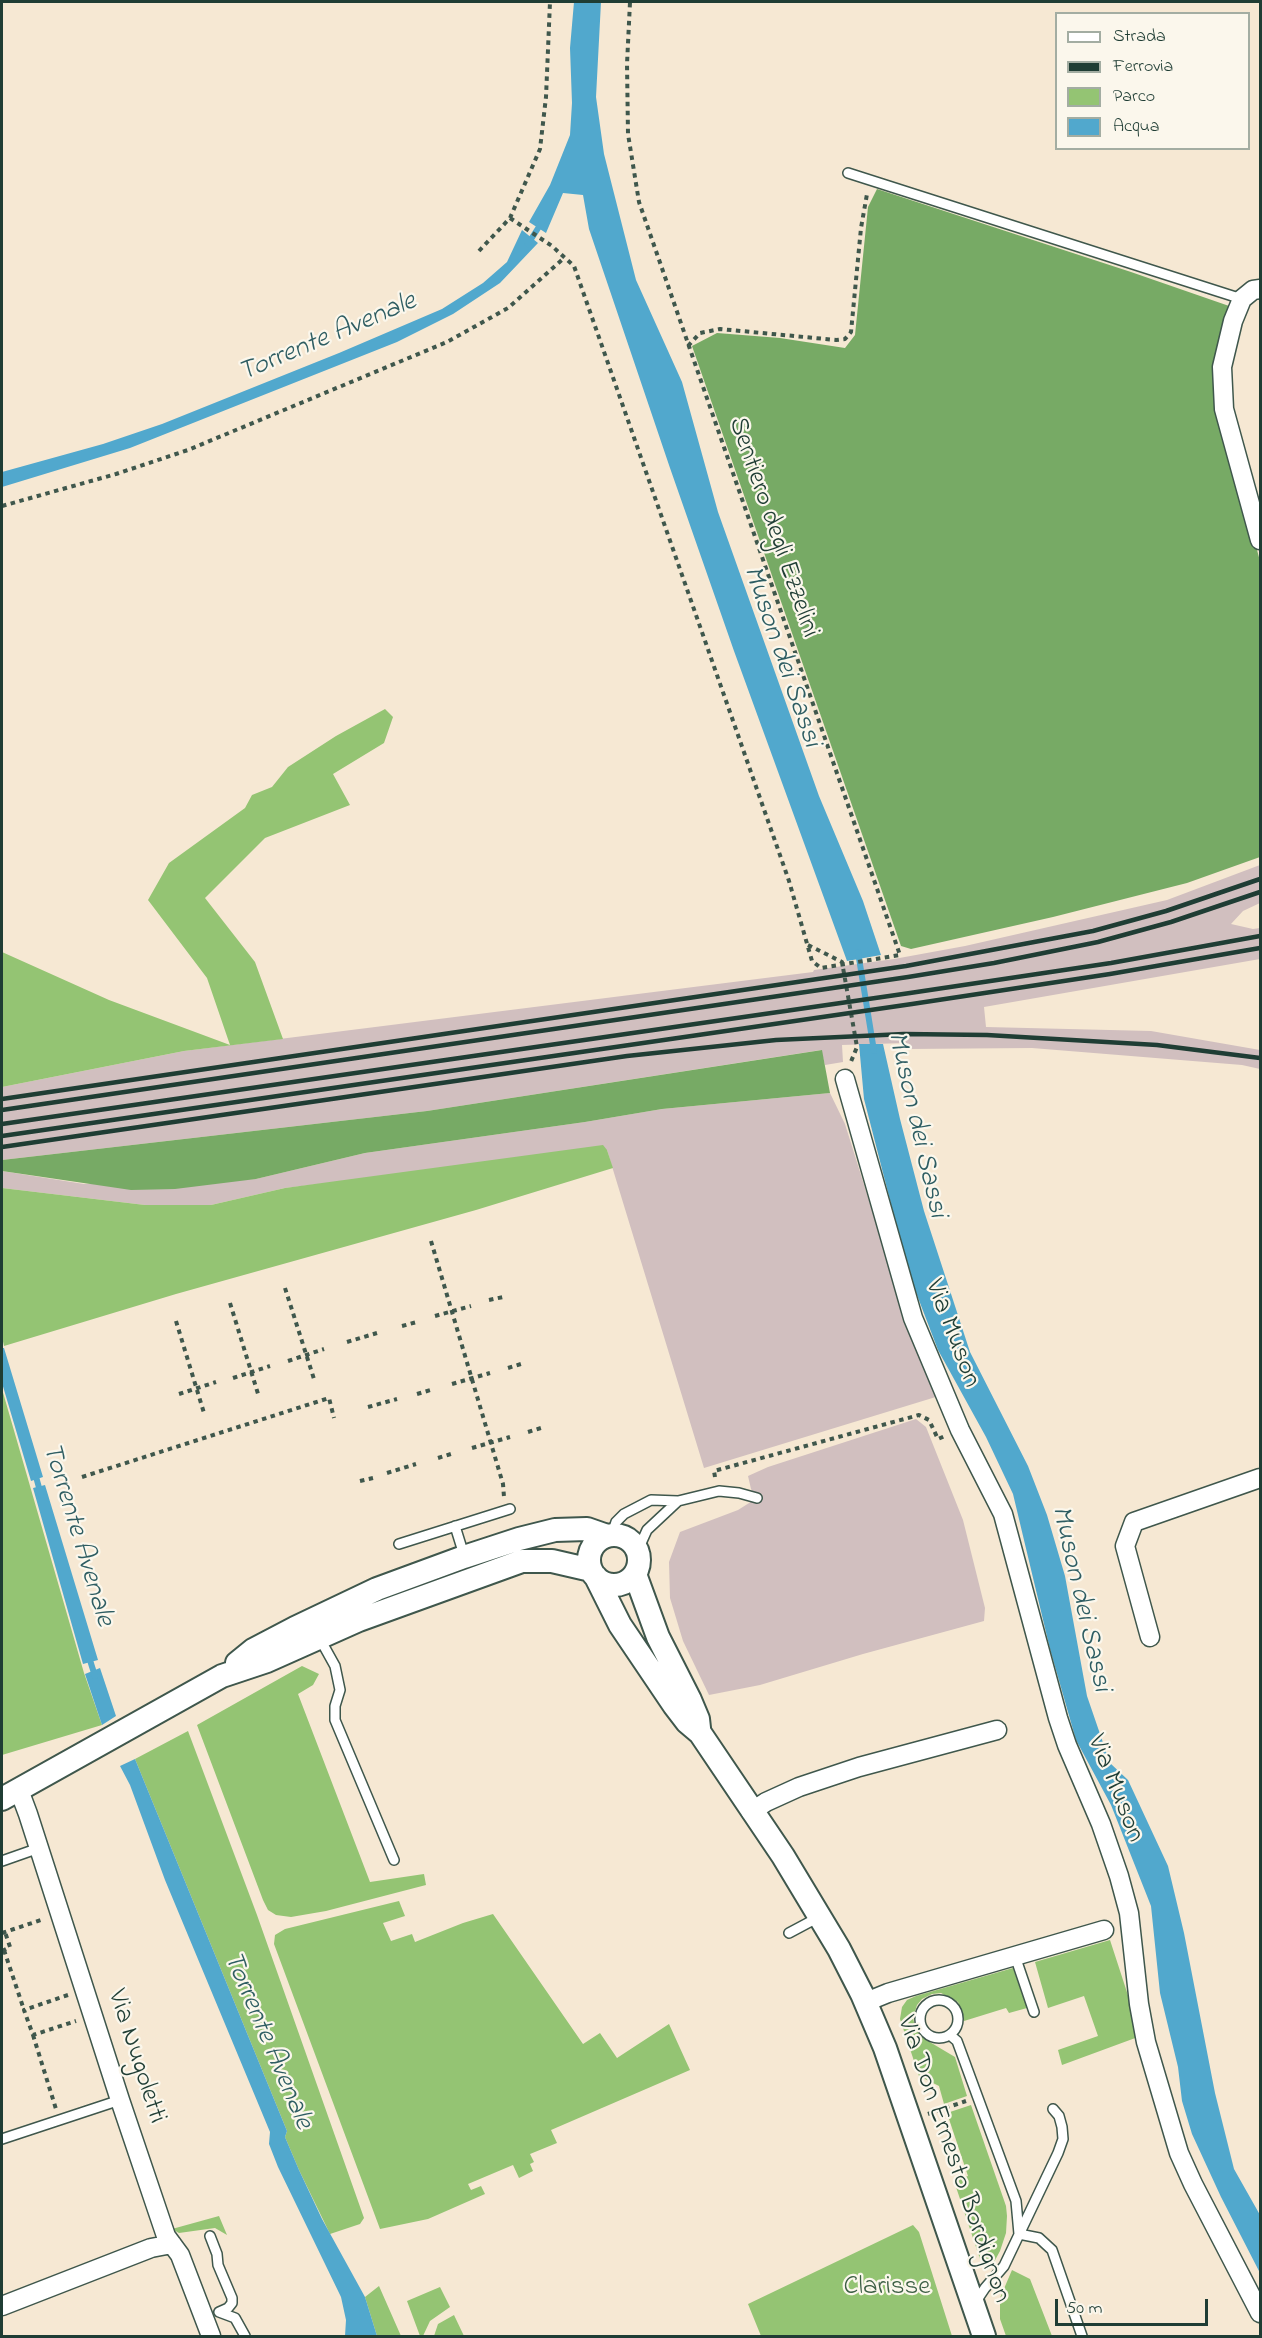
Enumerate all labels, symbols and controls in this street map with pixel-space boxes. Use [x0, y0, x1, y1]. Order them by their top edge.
legend [1055, 12, 1250, 150]
text: Strada [1113, 24, 1166, 50]
text: Ferrovia [1113, 54, 1173, 80]
text: Parco [1113, 84, 1155, 110]
text: Acqua [1113, 114, 1160, 140]
water label: Torrente Avenale [234, 286, 422, 392]
street label: Sentiero degli Ezzelini [719, 413, 825, 643]
water label: Muson dei Sassi [733, 562, 827, 752]
water label: Muson dei Sassi [877, 1029, 953, 1221]
street label: Via Muson [916, 1275, 986, 1393]
water label: Torrente Avenale [32, 1439, 120, 1631]
water label: Muson dei Sassi [1041, 1503, 1117, 1695]
street label: Via Muson [1078, 1731, 1150, 1847]
water label: Torrente Avenale [213, 1947, 319, 2135]
street label: Via Nugoletti [98, 1986, 172, 2128]
street label: Via Don Ernesto Bordignon [888, 2012, 1016, 2308]
park label: Clarisse [844, 2273, 930, 2305]
scale bar [1058, 2287, 1211, 2325]
text: 50 m [1066, 2296, 1103, 2322]

